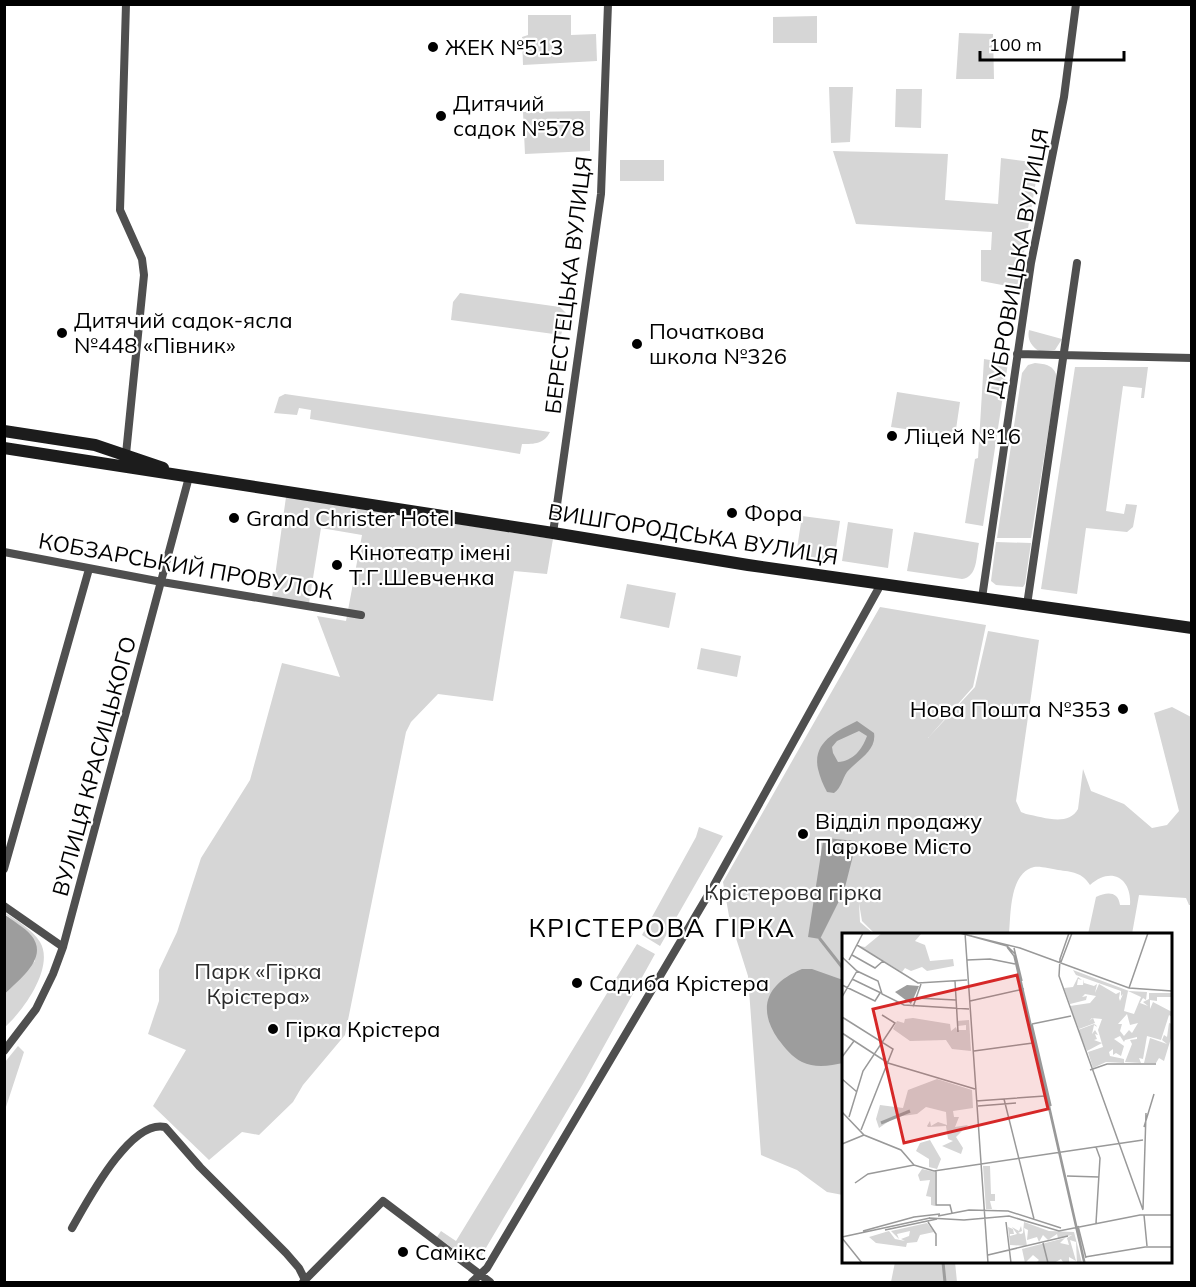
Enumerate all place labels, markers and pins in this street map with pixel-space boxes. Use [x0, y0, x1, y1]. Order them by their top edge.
place label: ЖЕК №513 [445, 33, 564, 61]
marker: ЖЕК №513 [426, 40, 440, 54]
place label: Дитячий садок №578 [453, 89, 585, 142]
marker: Дитячий садок №578 [434, 109, 448, 123]
place label: Дитячий садок-ясла №448 «Півник» [74, 306, 293, 359]
place label: Початкова школа №326 [649, 317, 787, 370]
marker: Дитячий садок-ясла №448 «Півник» [55, 326, 69, 340]
marker: Початкова школа №326 [630, 337, 644, 351]
place label: Ліцей №16 [904, 422, 1021, 450]
marker: Ліцей №16 [885, 429, 899, 443]
place label: Фора [744, 499, 803, 527]
place label: Grand Christer Hotel [246, 504, 454, 532]
marker: Фора [725, 506, 739, 520]
marker: Grand Christer Hotel [227, 511, 241, 525]
place label: Кінотеатр імені Т.Г.Шевченка [349, 538, 511, 591]
marker: Кінотеатр імені Т.Г.Шевченка [330, 558, 344, 572]
place label: Нова Пошта №353 [910, 695, 1111, 723]
marker: Нова Пошта №353 [1116, 702, 1130, 716]
place label: Відділ продажу Паркове Місто [815, 807, 982, 860]
marker: Відділ продажу Паркове Місто [796, 827, 810, 841]
place label: Садиба Крістера [589, 969, 769, 997]
marker: Садиба Крістера [570, 976, 584, 990]
place label: Гірка Крістера [285, 1015, 441, 1043]
marker: Гірка Крістера [266, 1022, 280, 1036]
place label: Самікс [415, 1238, 486, 1266]
marker: Самікс [396, 1245, 410, 1259]

